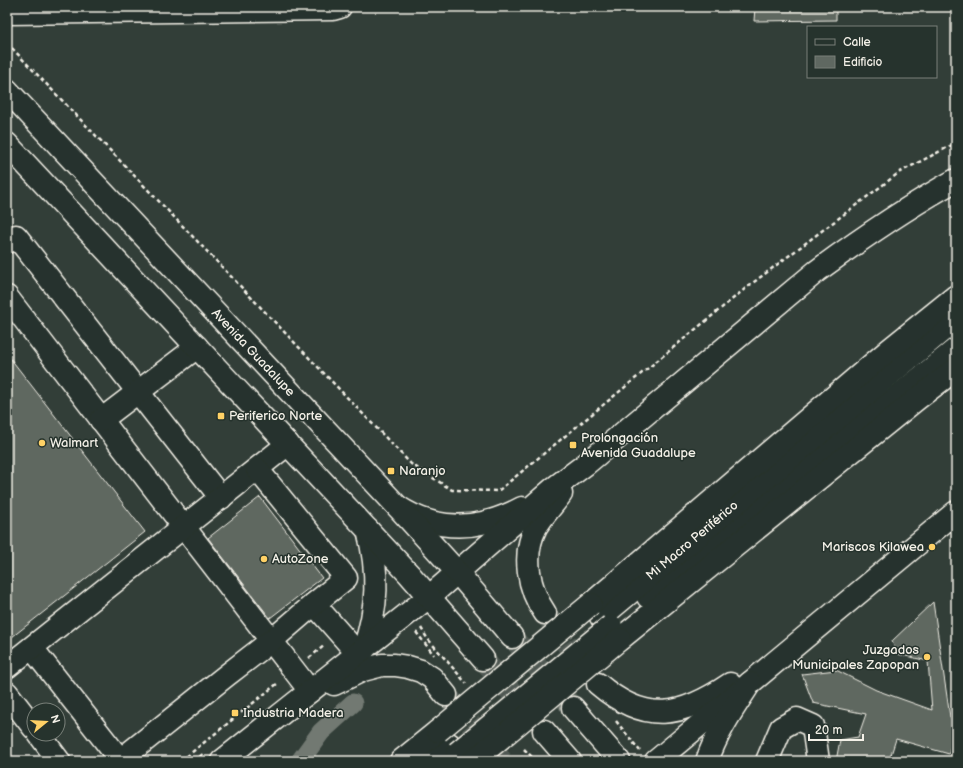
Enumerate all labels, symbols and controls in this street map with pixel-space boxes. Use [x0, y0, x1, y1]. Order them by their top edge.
legend [807, 26, 937, 78]
text: Calle [843, 35, 871, 50]
text: Edificio [843, 55, 883, 70]
street label: Avenida Guadalupe [208, 305, 298, 400]
place label: Periferico Norte [229, 408, 322, 424]
marker: Periferico Norte [216, 411, 226, 421]
place label: Prolongación Avenida Guadalupe [581, 430, 696, 461]
place label: Walmart [50, 435, 98, 451]
marker: Walmart [37, 438, 47, 448]
marker: Prolongación Avenida Guadalupe [568, 440, 578, 450]
place label: Naranjo [399, 463, 446, 479]
marker: Naranjo [386, 466, 396, 476]
street label: Mi Macro Periférico [643, 497, 741, 584]
place label: Mariscos Kilawea [822, 539, 924, 555]
marker: Mariscos Kilawea [927, 542, 937, 552]
place label: AutoZone [272, 551, 329, 567]
marker: AutoZone [259, 554, 269, 564]
place label: Juzgados Municipales Zapopan [792, 642, 920, 673]
marker: Juzgados Municipales Zapopan [922, 652, 932, 662]
north arrow [26, 702, 66, 742]
place label: Industria Madera [243, 705, 344, 721]
marker: Industria Madera [230, 708, 240, 718]
text: N [48, 713, 62, 725]
scale bar [809, 716, 863, 742]
text: 20 m [815, 723, 842, 738]

